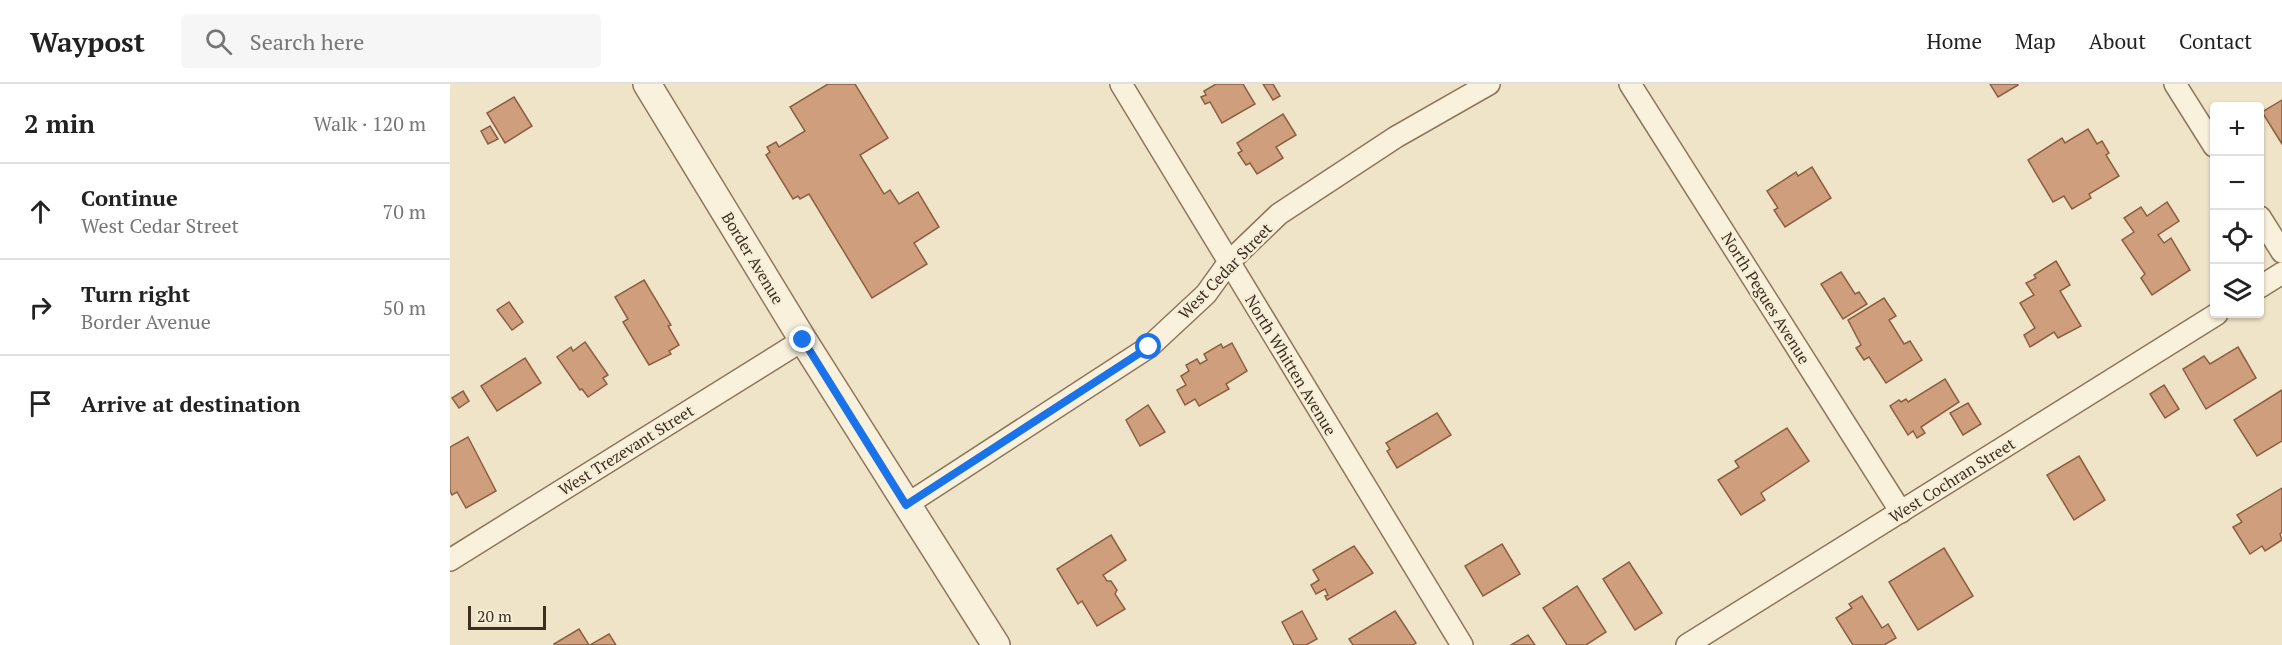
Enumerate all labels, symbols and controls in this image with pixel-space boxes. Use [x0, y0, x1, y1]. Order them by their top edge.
search box [181, 14, 601, 68]
text: Waypost [30, 23, 145, 60]
icon: search [202, 25, 235, 58]
text: Search here [250, 27, 364, 56]
text: Home [1926, 27, 1982, 55]
text: Map [2015, 27, 2056, 55]
text: About [2089, 27, 2146, 55]
text: Contact [2179, 27, 2252, 55]
map controls [2210, 102, 2264, 318]
button: + [2210, 102, 2264, 156]
text: 2 min [24, 106, 95, 140]
text: Walk · 120 m [314, 110, 426, 137]
button: − [2210, 156, 2264, 210]
text: Continue [81, 183, 178, 212]
icon: ahead [24, 195, 57, 228]
text: 70 m [383, 198, 426, 225]
street label: Border Avenue [717, 208, 789, 308]
button: locate [2210, 210, 2264, 264]
text: West Cedar Street [81, 212, 239, 239]
street label: West Cedar Street [1173, 218, 1277, 324]
street label: North Pegues Avenue [1717, 228, 1815, 368]
button: layers [2210, 264, 2264, 318]
text: Turn right [81, 279, 190, 308]
icon: right [24, 291, 57, 324]
street label: North Whitten Avenue [1240, 291, 1342, 439]
text: 50 m [383, 294, 426, 321]
text: Border Avenue [81, 308, 211, 335]
route end [789, 326, 815, 352]
route start [1135, 333, 1161, 359]
icon: arrive [24, 387, 57, 420]
text: Arrive at destination [81, 389, 300, 418]
street label: West Trezevant Street [554, 399, 698, 501]
street label: West Cochran Street [1885, 432, 2019, 528]
scale bar [468, 603, 546, 630]
text: 20 m [477, 605, 512, 627]

